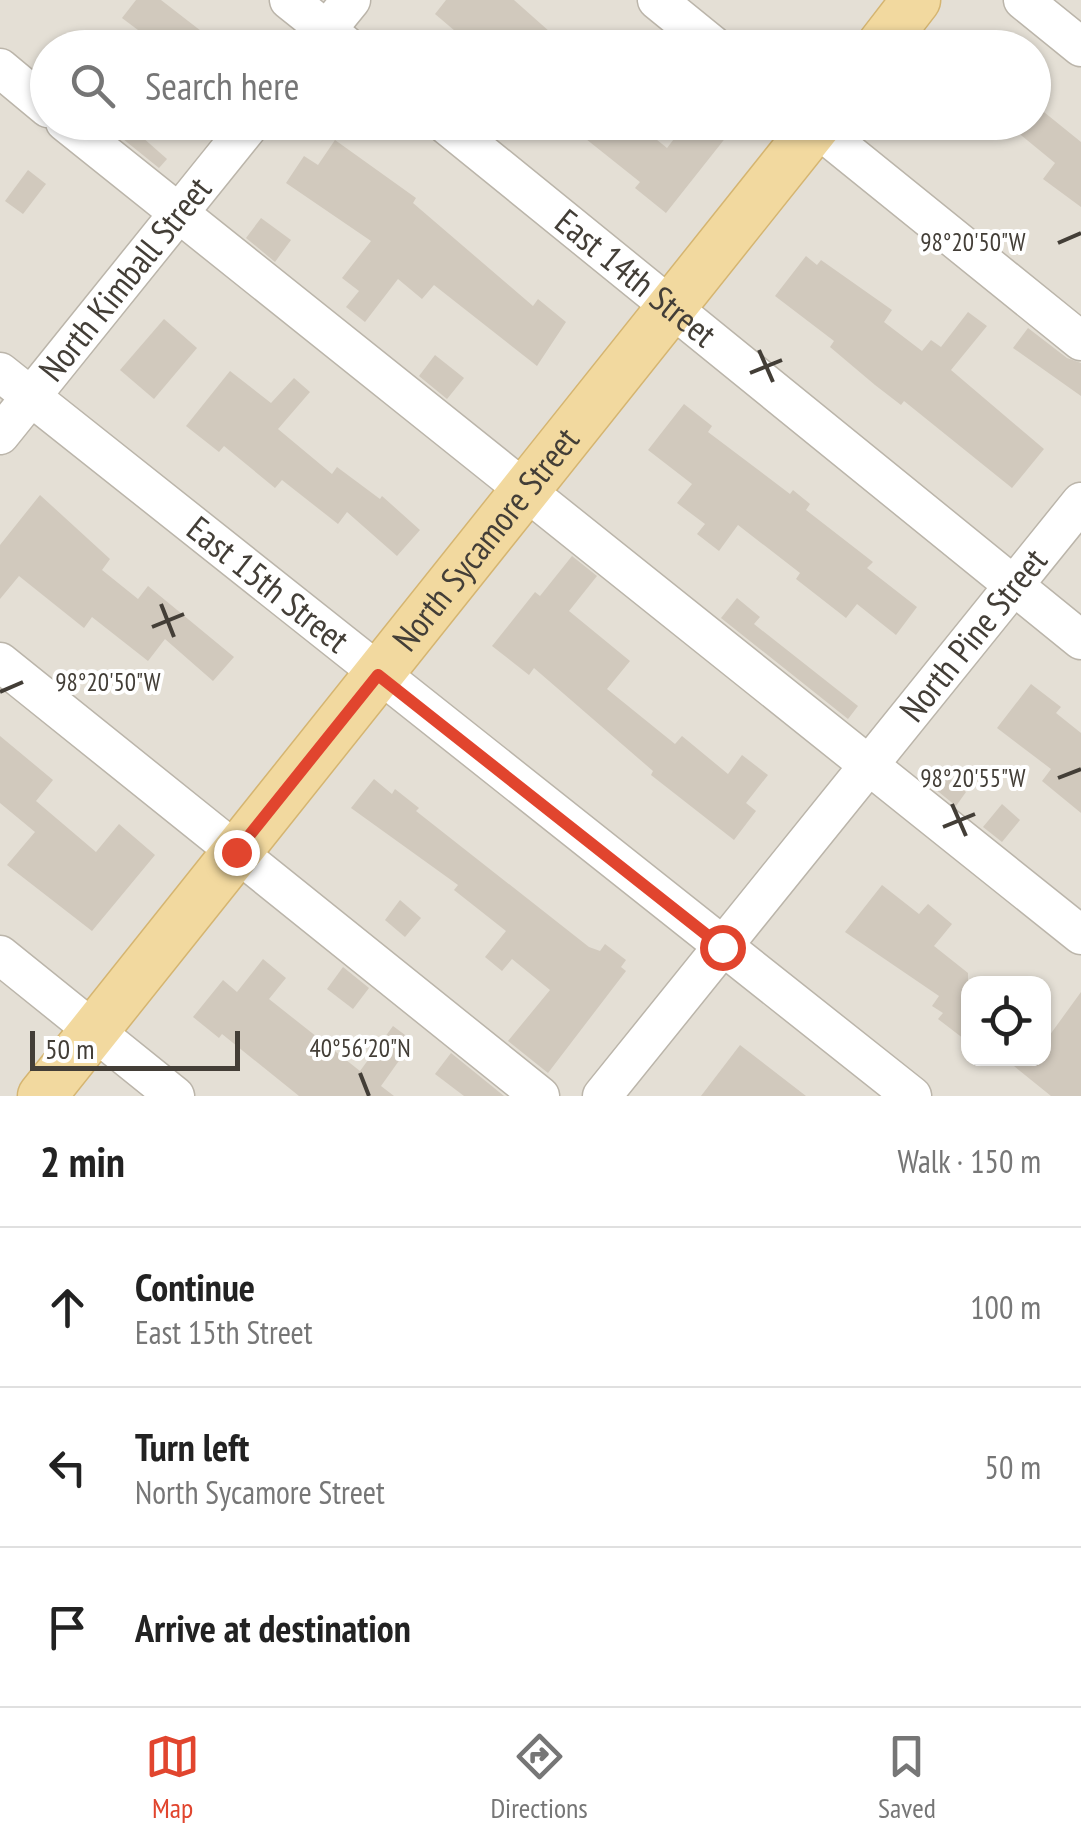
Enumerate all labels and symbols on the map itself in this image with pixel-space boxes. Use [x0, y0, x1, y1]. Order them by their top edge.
street label: North Kimball Street [28, 167, 221, 390]
street label: East 14th Street [546, 198, 726, 357]
text: 98°20'50"W [920, 226, 1026, 258]
street label: North Sycamore Street [382, 417, 589, 660]
street label: East 15th Street [178, 505, 359, 663]
street label: North Pine Street [889, 538, 1057, 731]
text: 98°20'50"W [55, 666, 161, 698]
text: 98°20'55"W [920, 762, 1026, 794]
route end [214, 830, 260, 876]
route start [700, 925, 746, 971]
scale bar [30, 1026, 240, 1070]
text: 40°56'20"N [309, 1032, 411, 1064]

